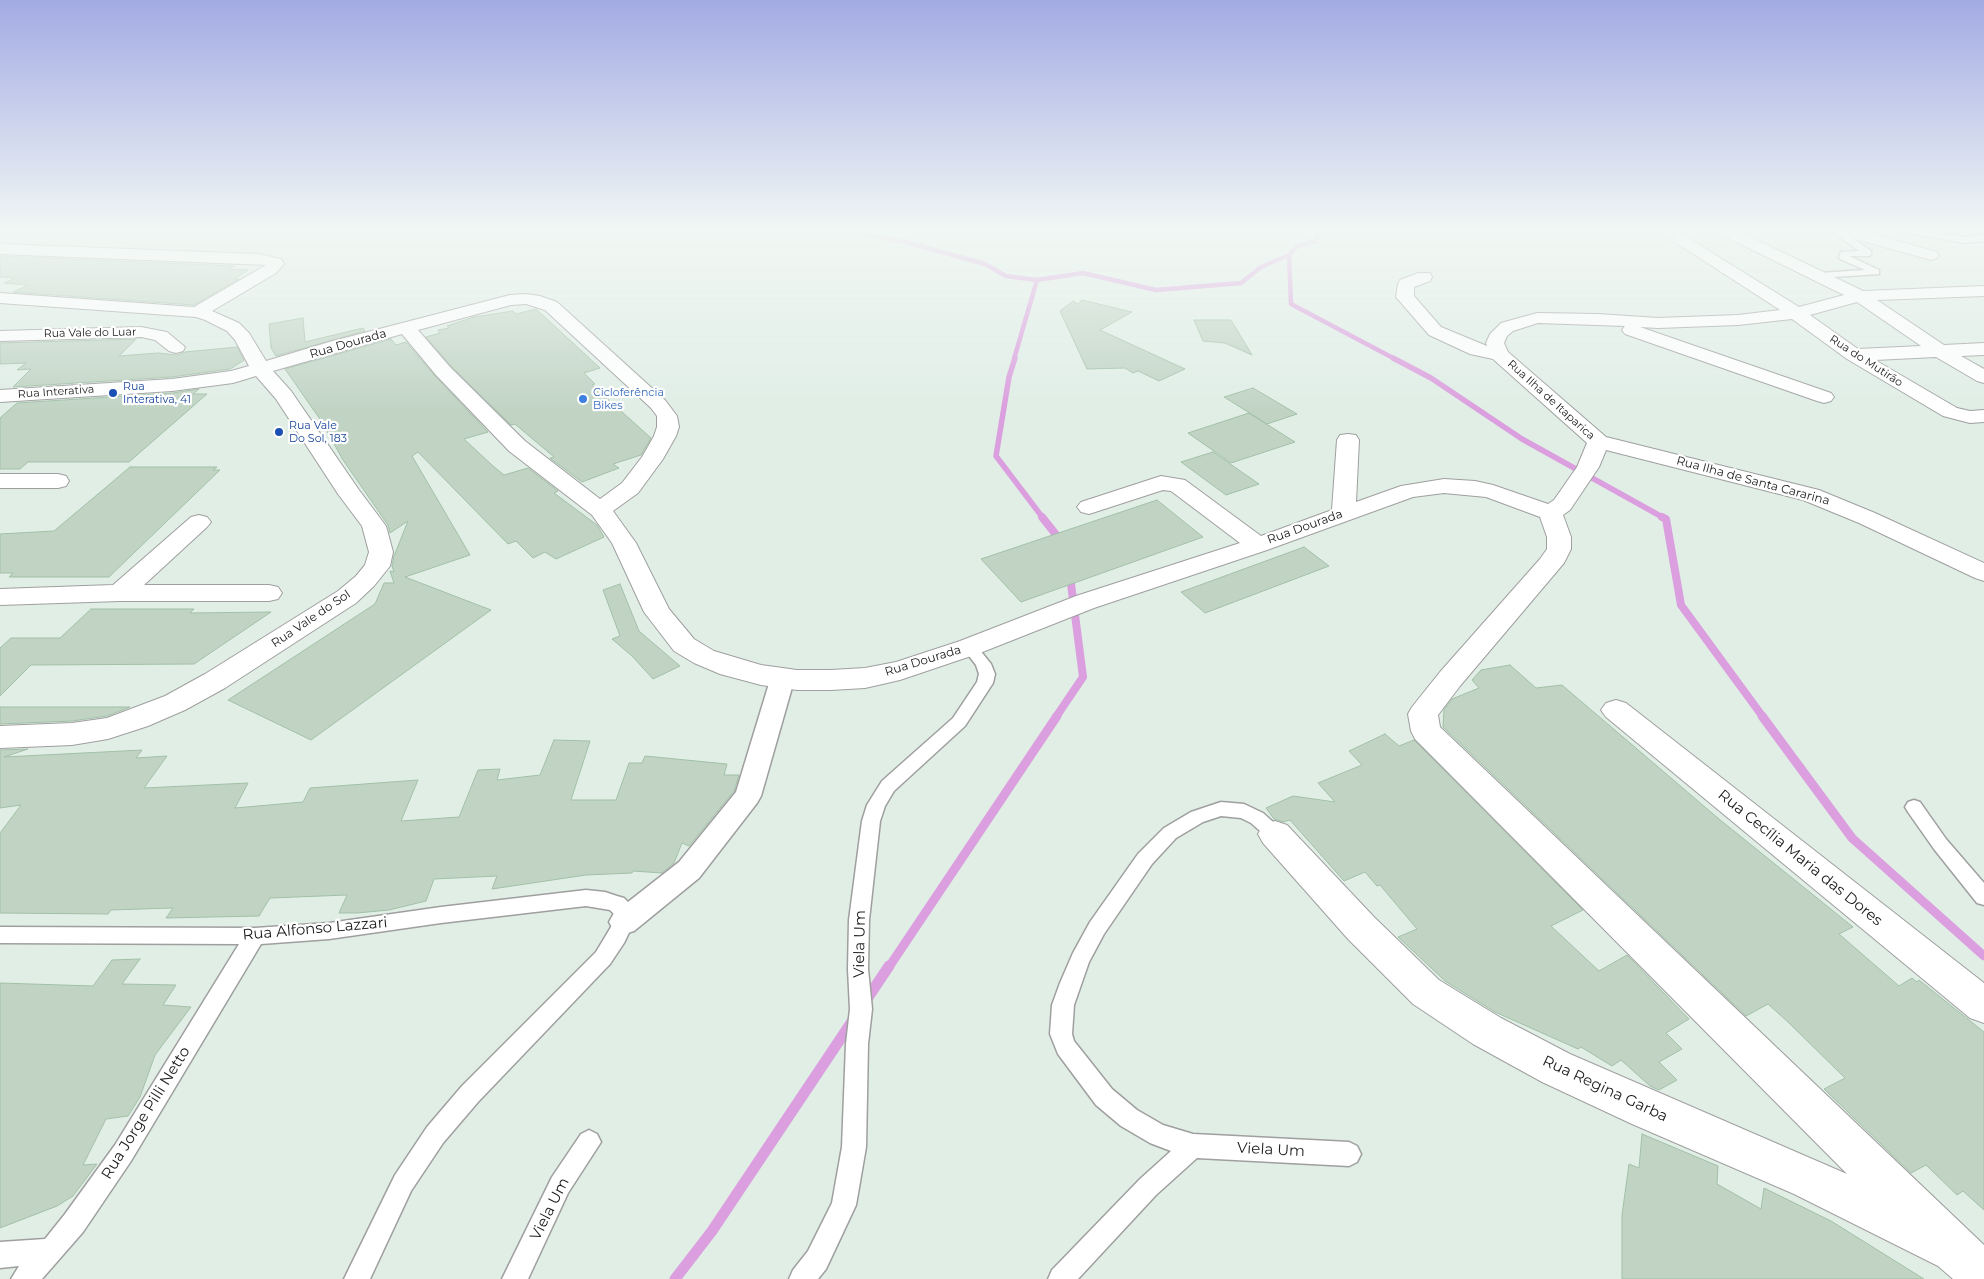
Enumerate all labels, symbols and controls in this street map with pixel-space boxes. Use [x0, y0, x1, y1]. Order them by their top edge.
street label: Rua Vale do Luar [44, 326, 136, 340]
street label: Rua Dourada [308, 326, 388, 362]
street label: Rua do Mutirão [1827, 332, 1905, 390]
street label: Rua Ilha de Itaparica [1505, 357, 1597, 443]
place label: Rua Interativa, 41 [123, 380, 191, 406]
street label: Rua Interativa [17, 383, 95, 401]
place label: Cicloferência Bikes [593, 386, 664, 412]
marker: Rua Interativa, 41 [107, 387, 119, 399]
marker: Cicloferência Bikes [577, 393, 589, 405]
place label: Rua Vale Do Sol, 183 [289, 419, 347, 445]
marker: Rua Vale Do Sol, 183 [273, 426, 285, 438]
street label: Rua Ilha de Santa Cararina [1675, 454, 1831, 508]
street label: Rua Dourada [1265, 507, 1345, 547]
street label: Rua Vale do Sol [269, 587, 353, 651]
street label: Rua Dourada [883, 643, 963, 679]
street label: Rua Cecília Maria das Dores [1714, 786, 1886, 930]
street label: Viela Um [850, 910, 870, 978]
street label: Rua Alfonso Lazzari [242, 914, 388, 944]
street label: Rua Jorge Pilli Netto [98, 1043, 194, 1183]
street label: Rua Regina Garba [1539, 1052, 1671, 1126]
street label: Viela Um [1237, 1139, 1305, 1161]
street label: Viela Um [527, 1175, 573, 1243]

